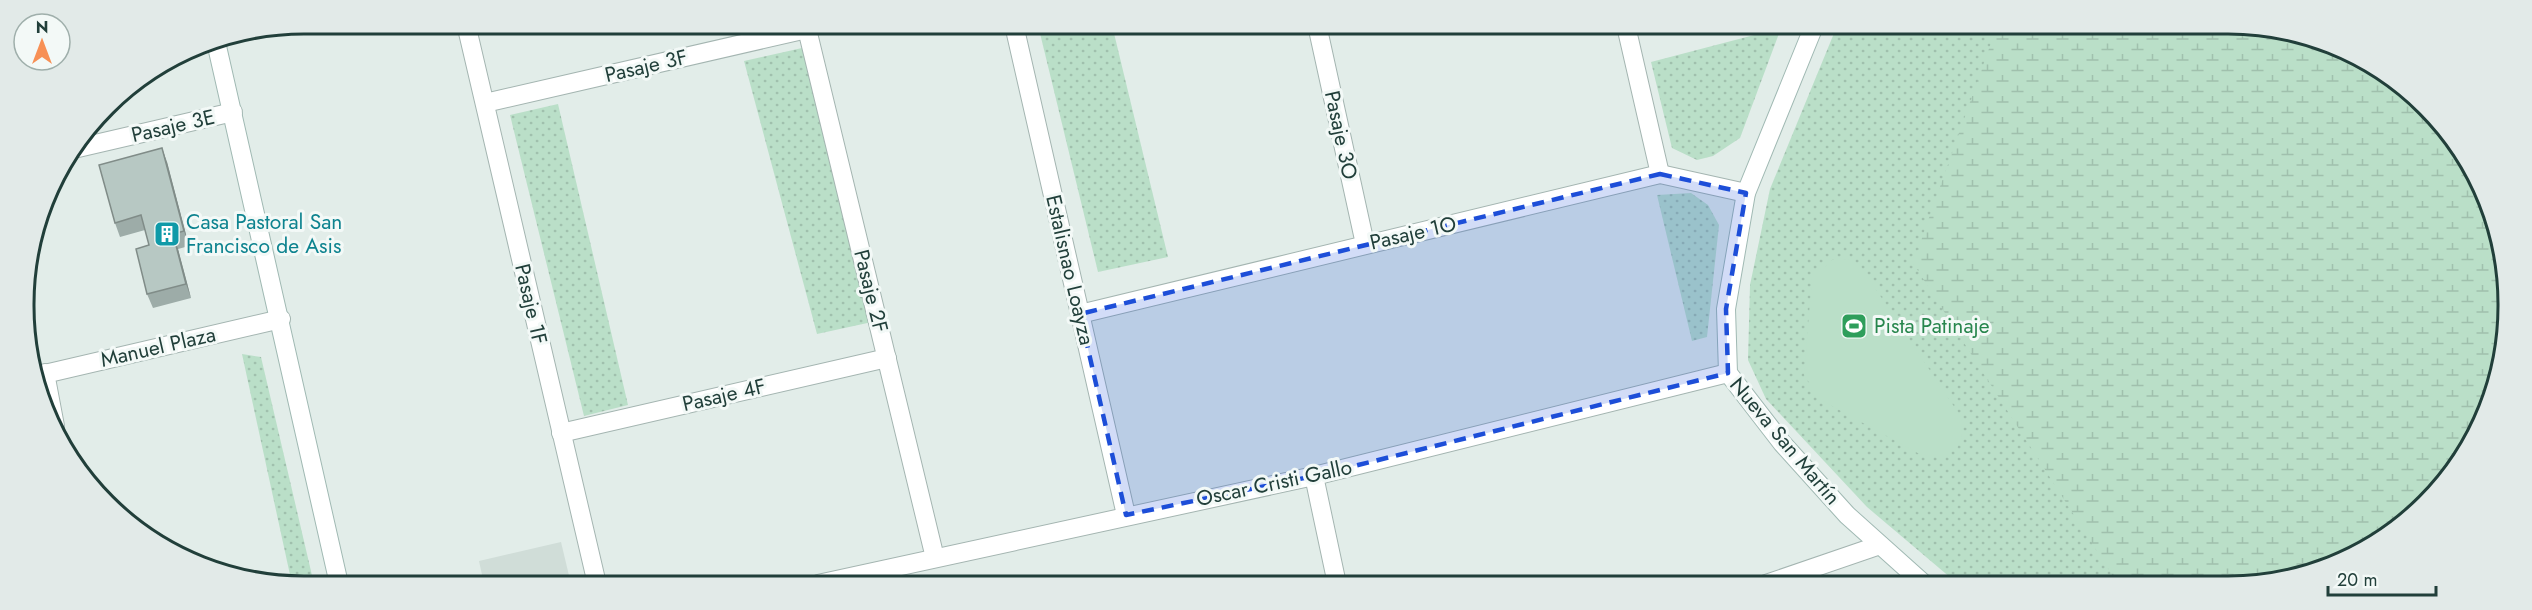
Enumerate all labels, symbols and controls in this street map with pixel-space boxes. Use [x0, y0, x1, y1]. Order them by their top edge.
north arrow [12, 12, 72, 72]
text: N [36, 16, 48, 39]
street label: Pasaje 3F [602, 42, 690, 90]
street label: Pasaje 3O [1317, 88, 1365, 182]
street label: Pasaje 3E [128, 102, 218, 150]
street label: Estalisnao Loayza [1038, 192, 1102, 348]
place label: Casa Pastoral San Francisco de Asis [186, 207, 342, 261]
street label: Pasaje 1O [1367, 208, 1459, 258]
building icon: Casa Pastoral San Francisco de Asis [152, 219, 182, 249]
street label: Pasaje 2F [846, 246, 896, 336]
street label: Pasaje 1F [507, 261, 555, 347]
sports icon: Pista Patinaje [1839, 311, 1869, 341]
place label: Pista Patinaje [1874, 311, 1990, 341]
street label: Manuel Plaza [97, 319, 219, 375]
street label: Pasaje 4F [679, 371, 769, 419]
street label: Nueva San Martín [1723, 371, 1847, 511]
street label: Oscar Cristi Gallo [1193, 452, 1355, 514]
scale bar [2328, 559, 2436, 597]
text: 20 m [2337, 567, 2377, 593]

